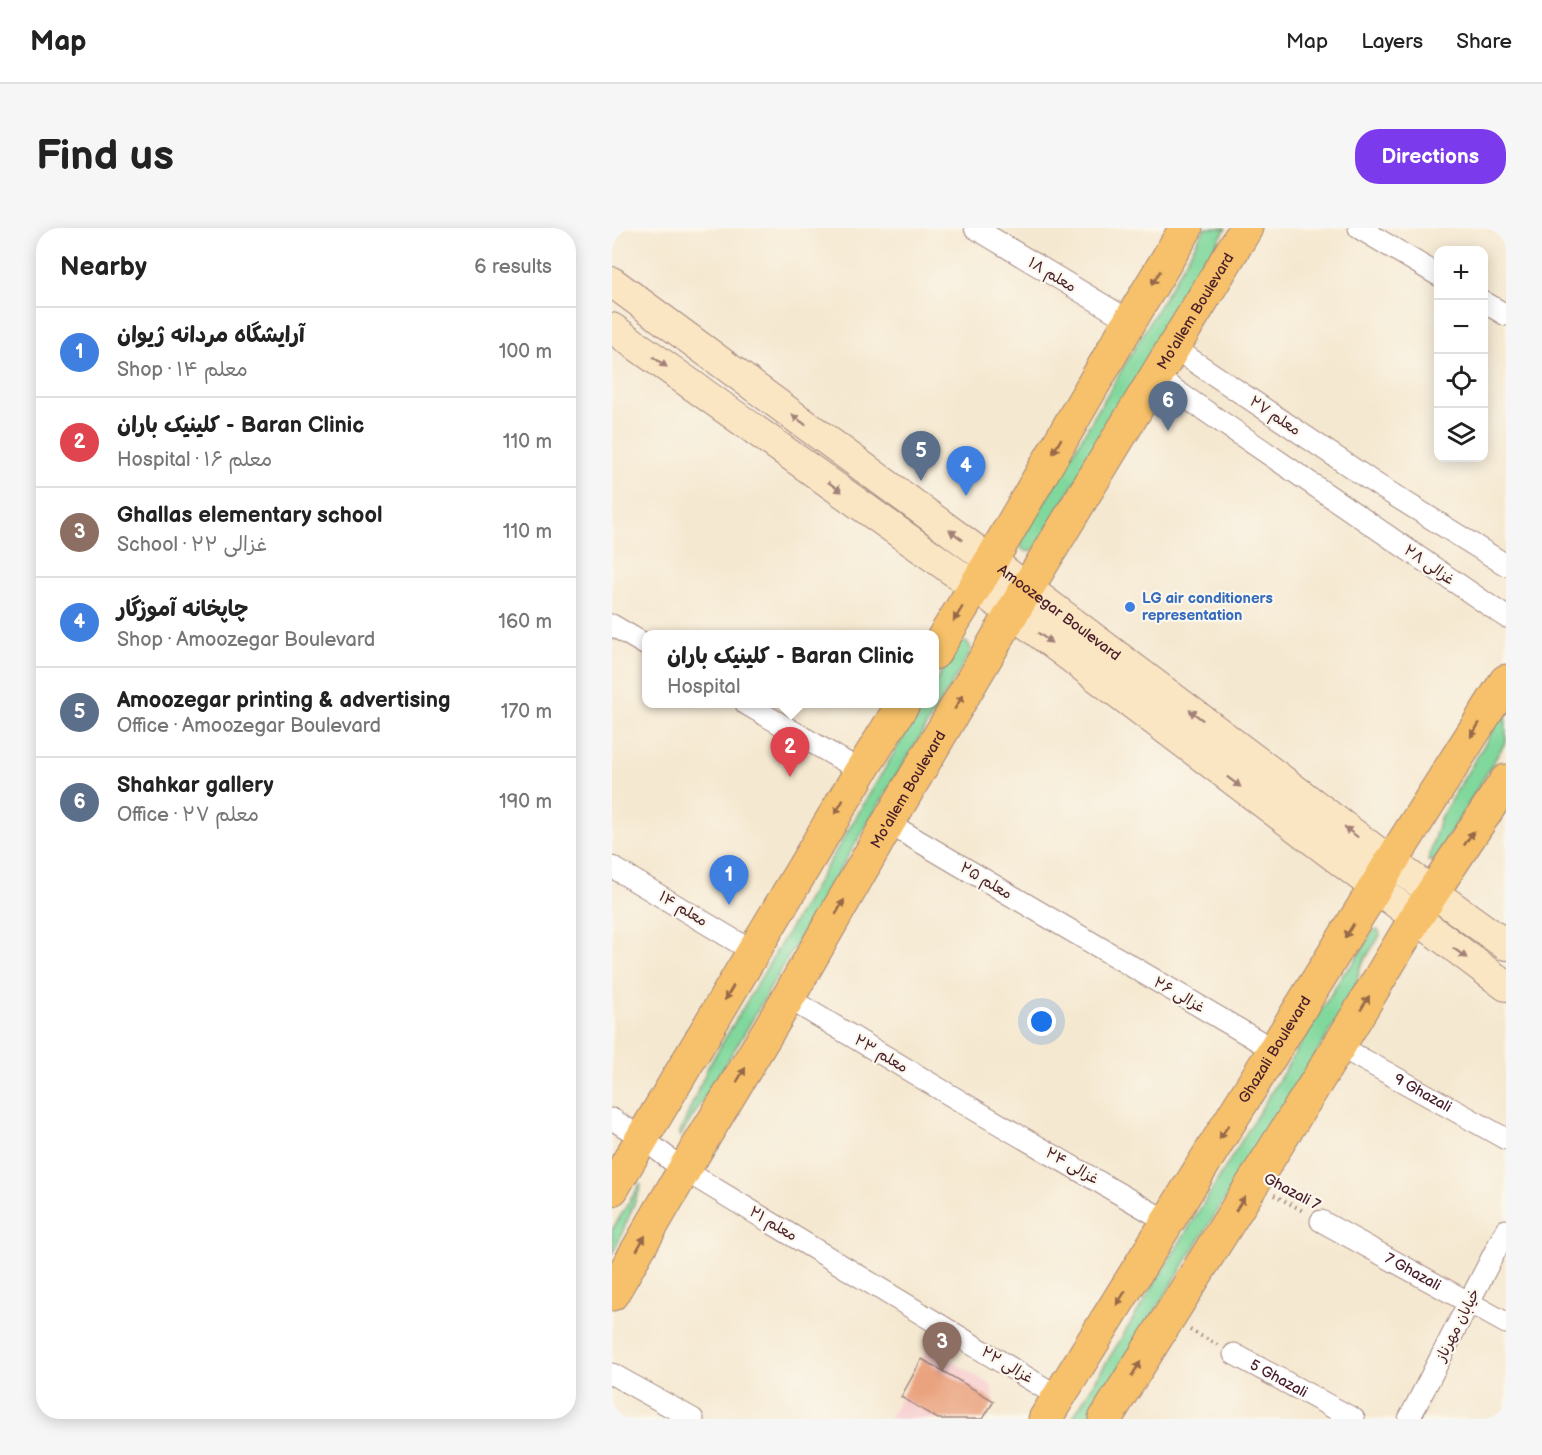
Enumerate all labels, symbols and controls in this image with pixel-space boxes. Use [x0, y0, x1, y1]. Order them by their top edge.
text: Map [30, 25, 86, 58]
text: Map [1286, 29, 1328, 54]
text: Layers [1361, 29, 1423, 54]
text: Share [1456, 29, 1512, 54]
button: Directions [1355, 129, 1506, 184]
text: Find us [36, 131, 174, 182]
map controls [1434, 246, 1488, 462]
button: + [1434, 246, 1488, 300]
street label: Mo'allem Boulevard [1153, 249, 1238, 373]
text: Nearby [60, 252, 147, 283]
street label: معلم ۱۸ [1023, 253, 1080, 298]
text: 6 results [474, 255, 552, 279]
one-way arrow [1150, 270, 1161, 286]
button: − [1434, 300, 1488, 354]
text: آرایشگاه مردانه ژیوان [117, 322, 305, 349]
text: 1 [75, 340, 84, 364]
text: 100 m [499, 340, 552, 364]
button: locate [1434, 354, 1488, 408]
one-way arrow [651, 356, 667, 368]
text: Shop · معلم ۱۴ [117, 358, 248, 382]
pin: 6 [1148, 382, 1188, 431]
street label: معلم ۲۷ [1245, 392, 1304, 442]
button: layers [1434, 408, 1488, 462]
text: کلینیک باران - Baran Clinic [117, 412, 364, 439]
one-way arrow [791, 414, 806, 426]
text: 2 [74, 430, 85, 454]
text: 110 m [503, 430, 552, 454]
pin: 5 [902, 432, 940, 481]
one-way arrow [1053, 438, 1063, 455]
pin: 4 [946, 446, 986, 496]
text: Hospital · معلم ۱۶ [117, 448, 272, 472]
one-way arrow [828, 481, 843, 493]
text: Ghallas elementary school [117, 502, 382, 529]
text: 3 [74, 520, 85, 544]
text: 110 m [503, 520, 552, 544]
one-way arrow [948, 529, 964, 541]
text: School · غزالی ۲۲ [117, 533, 267, 557]
street label: غزالی ۲۸ [1400, 541, 1458, 589]
street label: Amoozegar Boulevard [994, 560, 1125, 665]
place label: LG air conditioners representation [1142, 589, 1273, 625]
text: چاپخانه آموزگار [117, 596, 248, 623]
marker: LG air conditioners representation [1123, 600, 1137, 614]
one-way arrow [953, 606, 964, 622]
text: 4 [74, 610, 85, 634]
text: 160 m [498, 610, 552, 634]
text: Shop · Amoozegar Boulevard [117, 628, 375, 652]
popup [642, 630, 939, 708]
one-way arrow [1037, 632, 1052, 644]
text: کلینیک باران - Baran Clinic [667, 643, 914, 670]
text: Hospital [667, 675, 740, 699]
text: Amoozegar printing & advertising [117, 687, 450, 714]
one-way arrow [954, 693, 964, 710]
text: 5 [74, 700, 85, 724]
text: 170 m [501, 700, 552, 724]
one-way arrow [1188, 710, 1203, 722]
text: Office · Amoozegar Boulevard [117, 714, 381, 738]
one-way arrow [1469, 722, 1480, 738]
street label: Mo'allem Boulevard [866, 727, 950, 852]
pin: 2 [770, 728, 810, 777]
text: Shahkar gallery [117, 772, 274, 799]
one-way arrow [1226, 775, 1241, 787]
text: 6 [73, 790, 86, 814]
text: 190 m [499, 790, 552, 814]
one-way arrow [834, 799, 845, 815]
text: Office · معلم ۲۷ [117, 803, 259, 827]
one-way arrow [1344, 827, 1359, 839]
one-way arrow [1463, 830, 1474, 846]
pin: 1 [710, 856, 748, 905]
street label: معلم ۲۵ [955, 858, 1016, 906]
street label: معلم ۱۴ [654, 887, 711, 933]
one-way arrow [834, 899, 845, 915]
one-way arrow [1343, 923, 1354, 939]
one-way arrow [1453, 946, 1468, 958]
street label: غزالی ۲۶ [1150, 973, 1208, 1017]
one-way arrow [724, 985, 735, 1001]
street label: Ghazali Boulevard [1234, 992, 1315, 1107]
one-way arrow [1360, 994, 1370, 1011]
your location [1027, 1007, 1056, 1036]
street label: معلم ۲۳ [850, 1031, 911, 1079]
one-way arrow [736, 1067, 747, 1083]
street label: 9 Ghazali [1391, 1069, 1455, 1116]
one-way arrow [1218, 1124, 1229, 1140]
street label: غزالی ۲۴ [1042, 1143, 1102, 1189]
street label: Ghazali 7 [1260, 1169, 1324, 1215]
one-way arrow [1234, 1196, 1245, 1212]
street label: معلم ۲۱ [745, 1202, 800, 1247]
one-way arrow [636, 1235, 647, 1251]
street label: 7 Ghazali [1382, 1249, 1444, 1295]
street label: خیابان مهرناز [1431, 1285, 1484, 1365]
one-way arrow [1115, 1290, 1126, 1306]
pin: 3 [922, 1322, 962, 1372]
street label: غزالی ۲۲ [978, 1342, 1036, 1388]
street label: 5 Ghazali [1247, 1355, 1311, 1402]
one-way arrow [1131, 1361, 1142, 1377]

